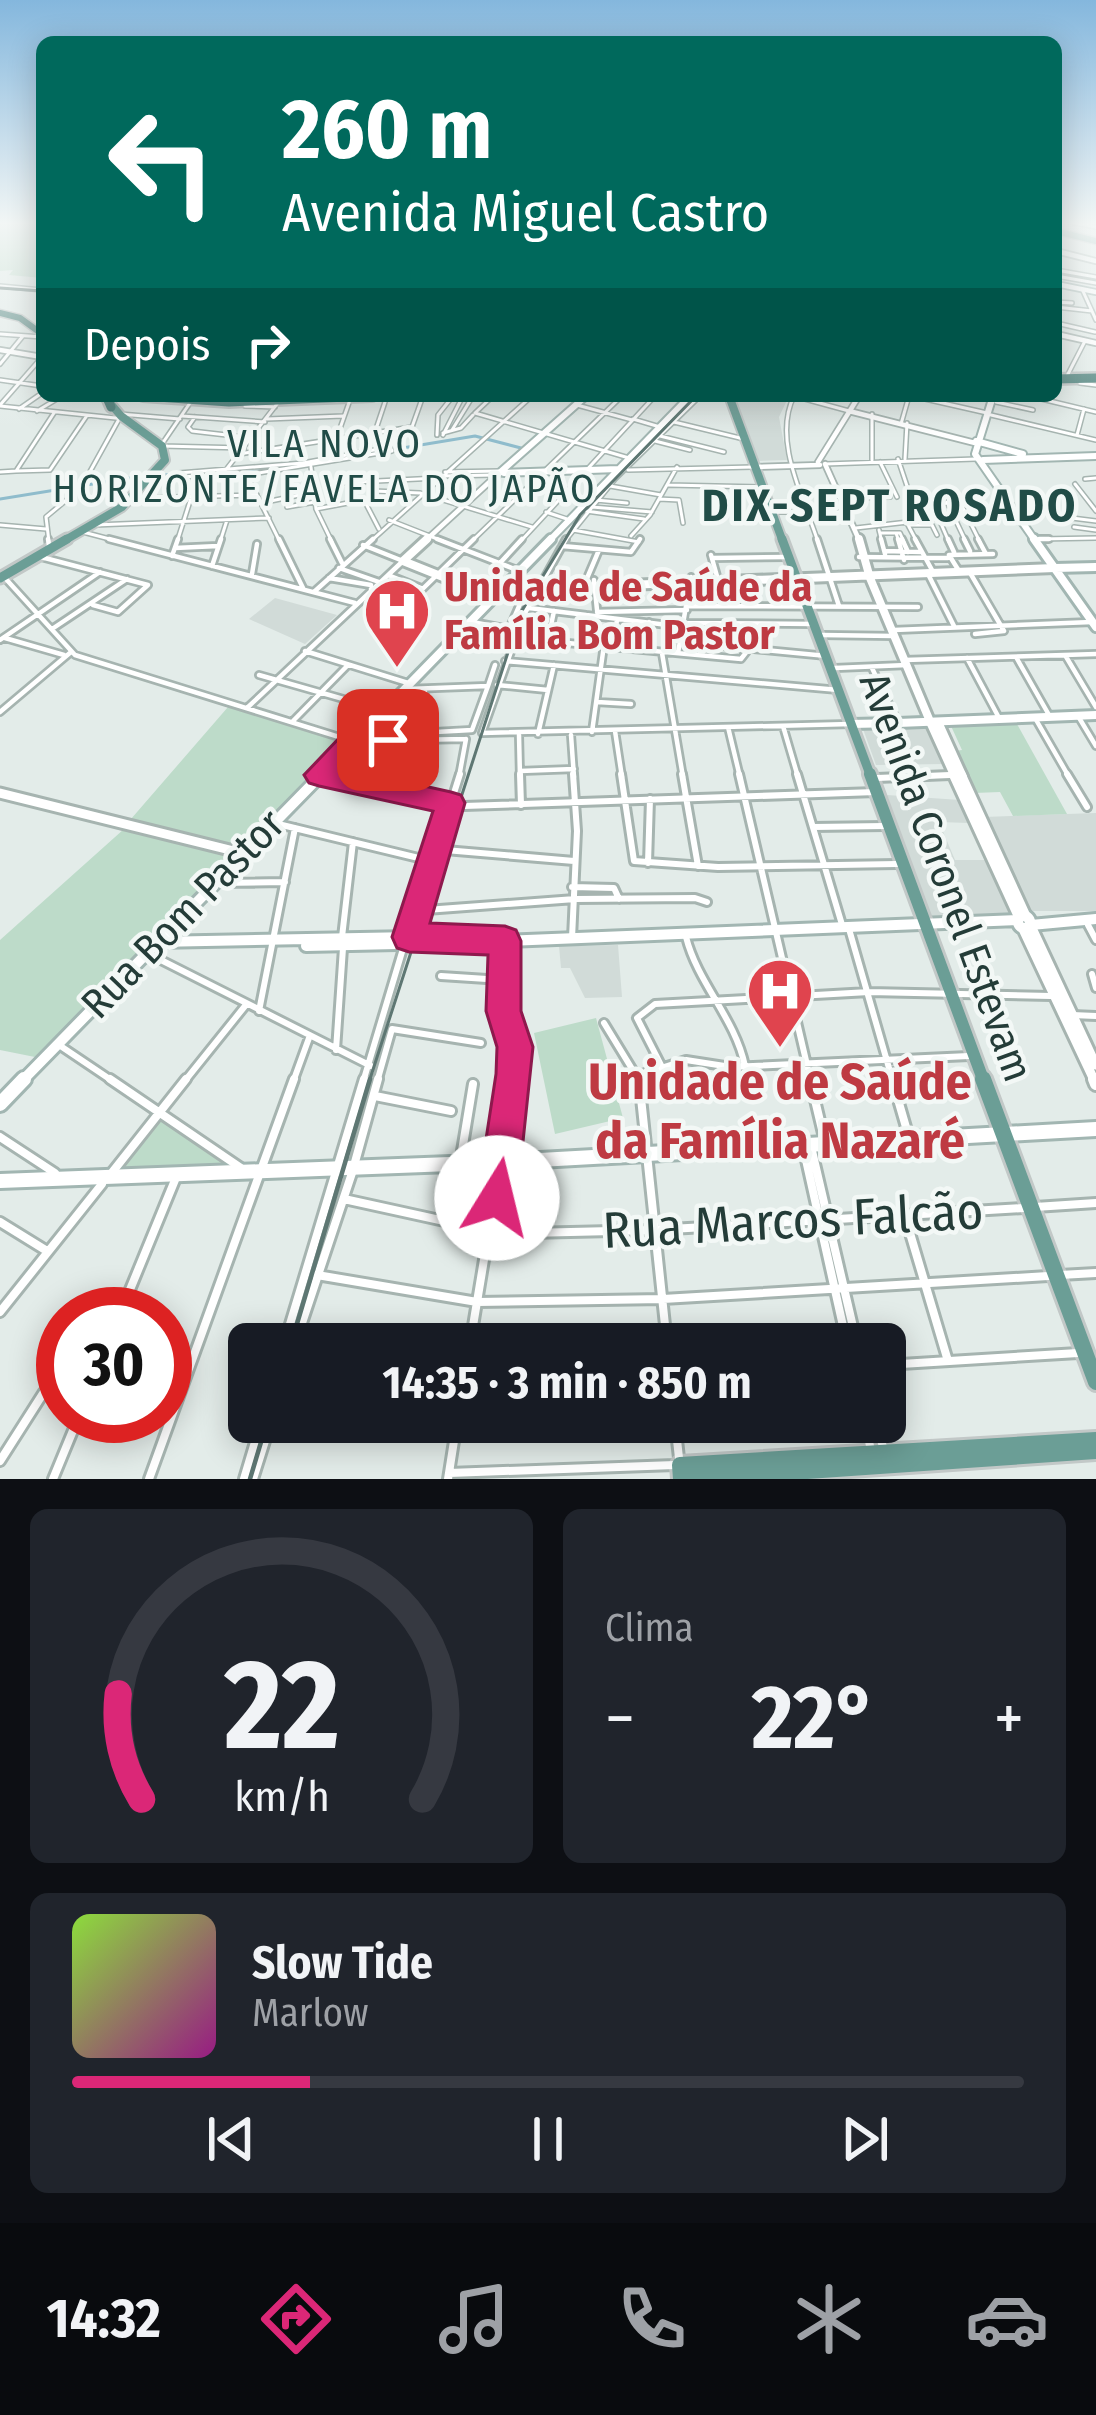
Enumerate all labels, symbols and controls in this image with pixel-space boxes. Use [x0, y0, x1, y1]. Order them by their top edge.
text: 260 m [282, 79, 492, 180]
icon: left [84, 84, 240, 240]
text: Avenida Miguel Castro [282, 181, 769, 245]
icon: right [235, 312, 301, 378]
text: Depois [84, 318, 211, 372]
district label: VILA NOVO HORIZONTE/FAVELA DO JAPÃO [52, 421, 598, 512]
district label: DIX-SEPT ROSADO [702, 479, 1078, 533]
place label: Unidade de Saúde da Família Bom Pastor [444, 562, 812, 660]
hospital icon: Unidade de Saúde da Família Bom Pastor [362, 576, 432, 670]
street label: Avenida Coronel Estevam [849, 666, 1043, 1088]
pin [337, 689, 439, 791]
icon: arrive [355, 707, 421, 773]
street label: Rua Bom Pastor [71, 799, 295, 1029]
hospital icon: Unidade de Saúde da Família Nazaré [745, 956, 815, 1050]
place label: Unidade de Saúde da Família Nazaré [588, 1051, 972, 1172]
position arrow [434, 1135, 560, 1261]
street label: Rua Marcos Falcão [601, 1180, 985, 1262]
speed limit sign: 30 [36, 1287, 192, 1443]
text: 14:35 · 3 min · 850 m [383, 1356, 751, 1410]
text: Clima [605, 1605, 694, 1651]
text: 22 [223, 1631, 339, 1781]
text: 22° [752, 1664, 877, 1772]
text: − [605, 1679, 635, 1758]
text: + [994, 1679, 1024, 1758]
text: km/h [234, 1771, 329, 1822]
text: Slow Tide [252, 1936, 433, 1990]
text: Marlow [252, 1990, 369, 2036]
icon: previous [198, 2106, 264, 2172]
icon: pause [515, 2106, 581, 2172]
icon: next [832, 2106, 898, 2172]
icon: directions [254, 2277, 338, 2361]
icon: music [432, 2277, 516, 2361]
icon: phone [610, 2277, 694, 2361]
icon: climate [787, 2277, 871, 2361]
icon: car [965, 2277, 1049, 2361]
text: 14:32 [47, 2287, 161, 2351]

